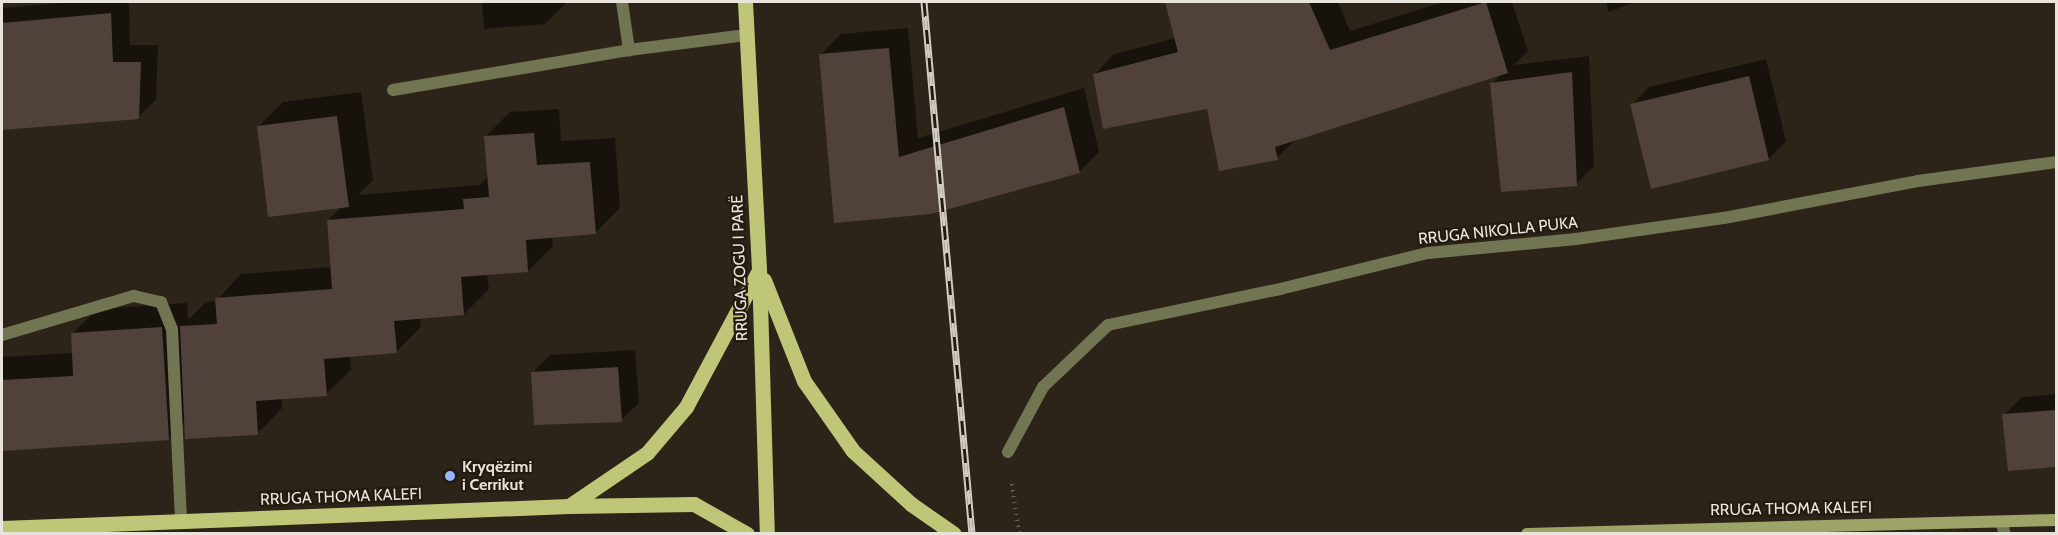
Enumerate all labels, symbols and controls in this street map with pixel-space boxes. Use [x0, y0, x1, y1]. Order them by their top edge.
street label: RRUGA ZOGU I PARË [728, 195, 752, 341]
street label: RRUGA NIKOLLA PUKA [1417, 213, 1579, 249]
place label: Kryqëzimi i Cerrikut [462, 457, 532, 495]
marker: Kryqëzimi i Cerrikut [443, 469, 457, 483]
street label: RRUGA THOMA KALEFI [260, 485, 422, 509]
street label: RRUGA THOMA KALEFI [1710, 498, 1872, 520]

